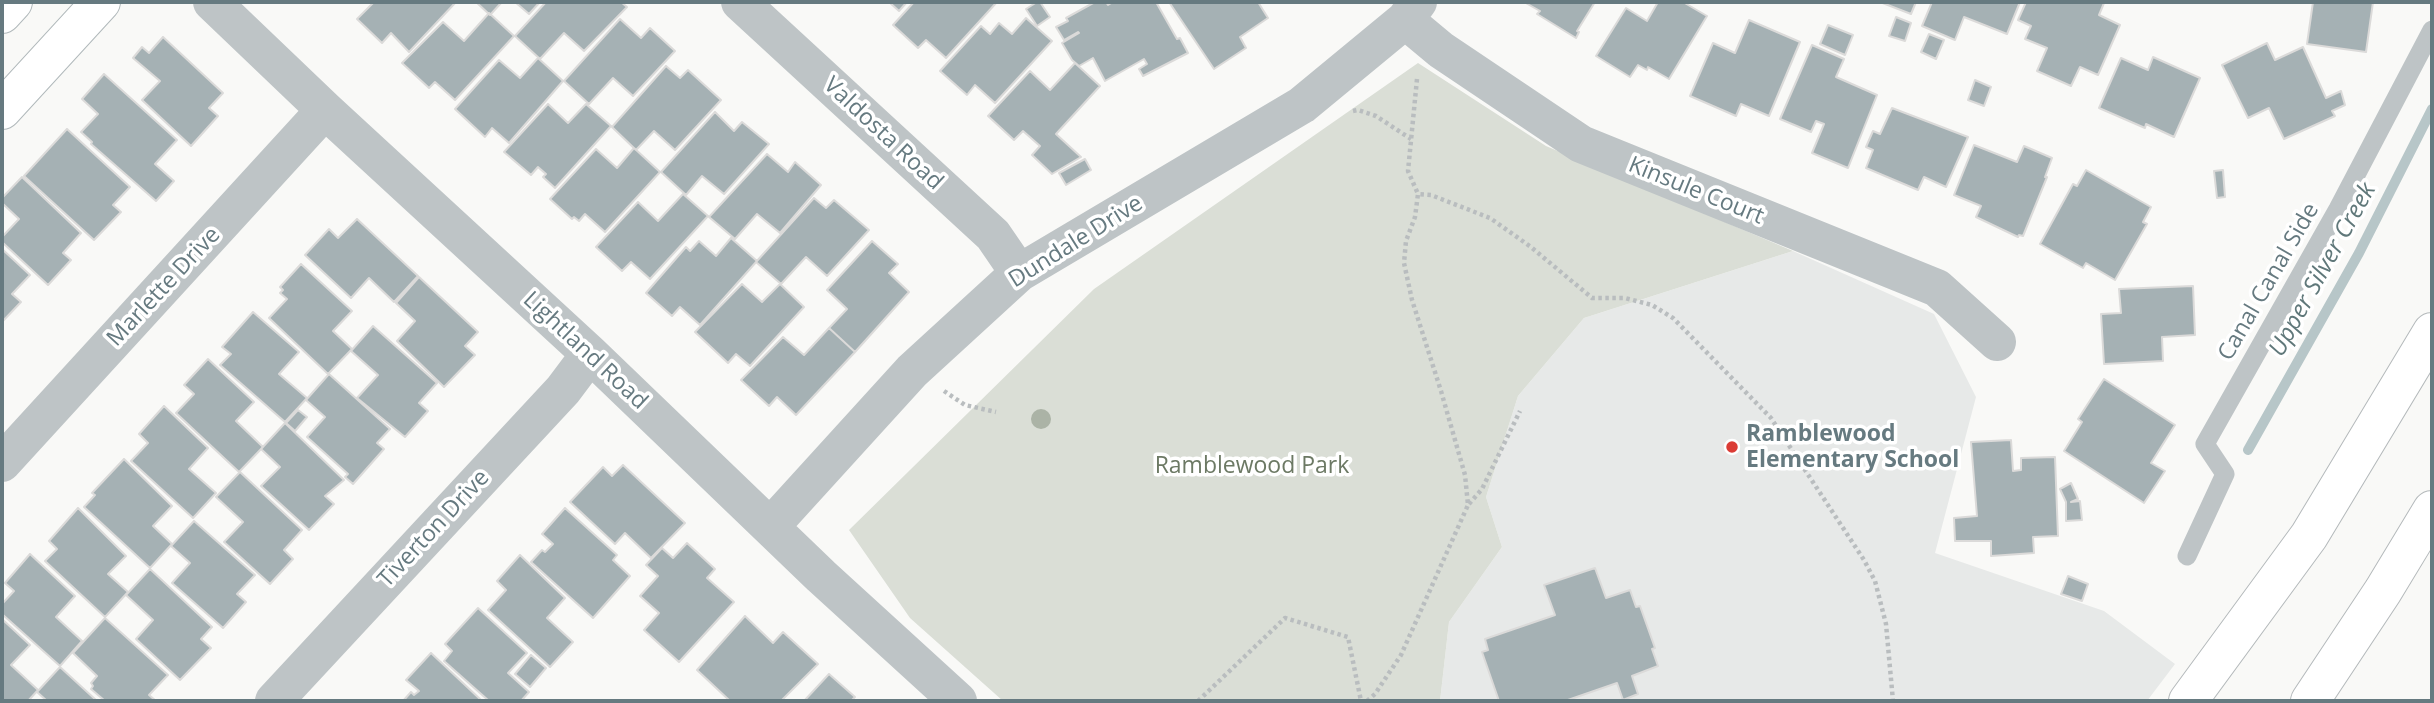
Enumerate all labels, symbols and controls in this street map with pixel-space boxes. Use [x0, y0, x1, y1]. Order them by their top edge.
street label: Valdosta Road [818, 72, 948, 196]
street label: Kinsule Court [1624, 151, 1768, 231]
water label: Upper Silver Creek [2263, 178, 2383, 362]
street label: Dundale Drive [1004, 190, 1148, 294]
street label: Canal Canal Side [2213, 198, 2325, 366]
street label: Marlette Drive [102, 222, 226, 352]
street label: Lightland Road [517, 286, 653, 416]
place label: Ramblewood Elementary School [1746, 420, 1959, 474]
marker: Ramblewood Elementary School [1724, 439, 1740, 455]
park label: Ramblewood Park [1155, 452, 1349, 480]
street label: Tiverton Drive [373, 464, 495, 594]

